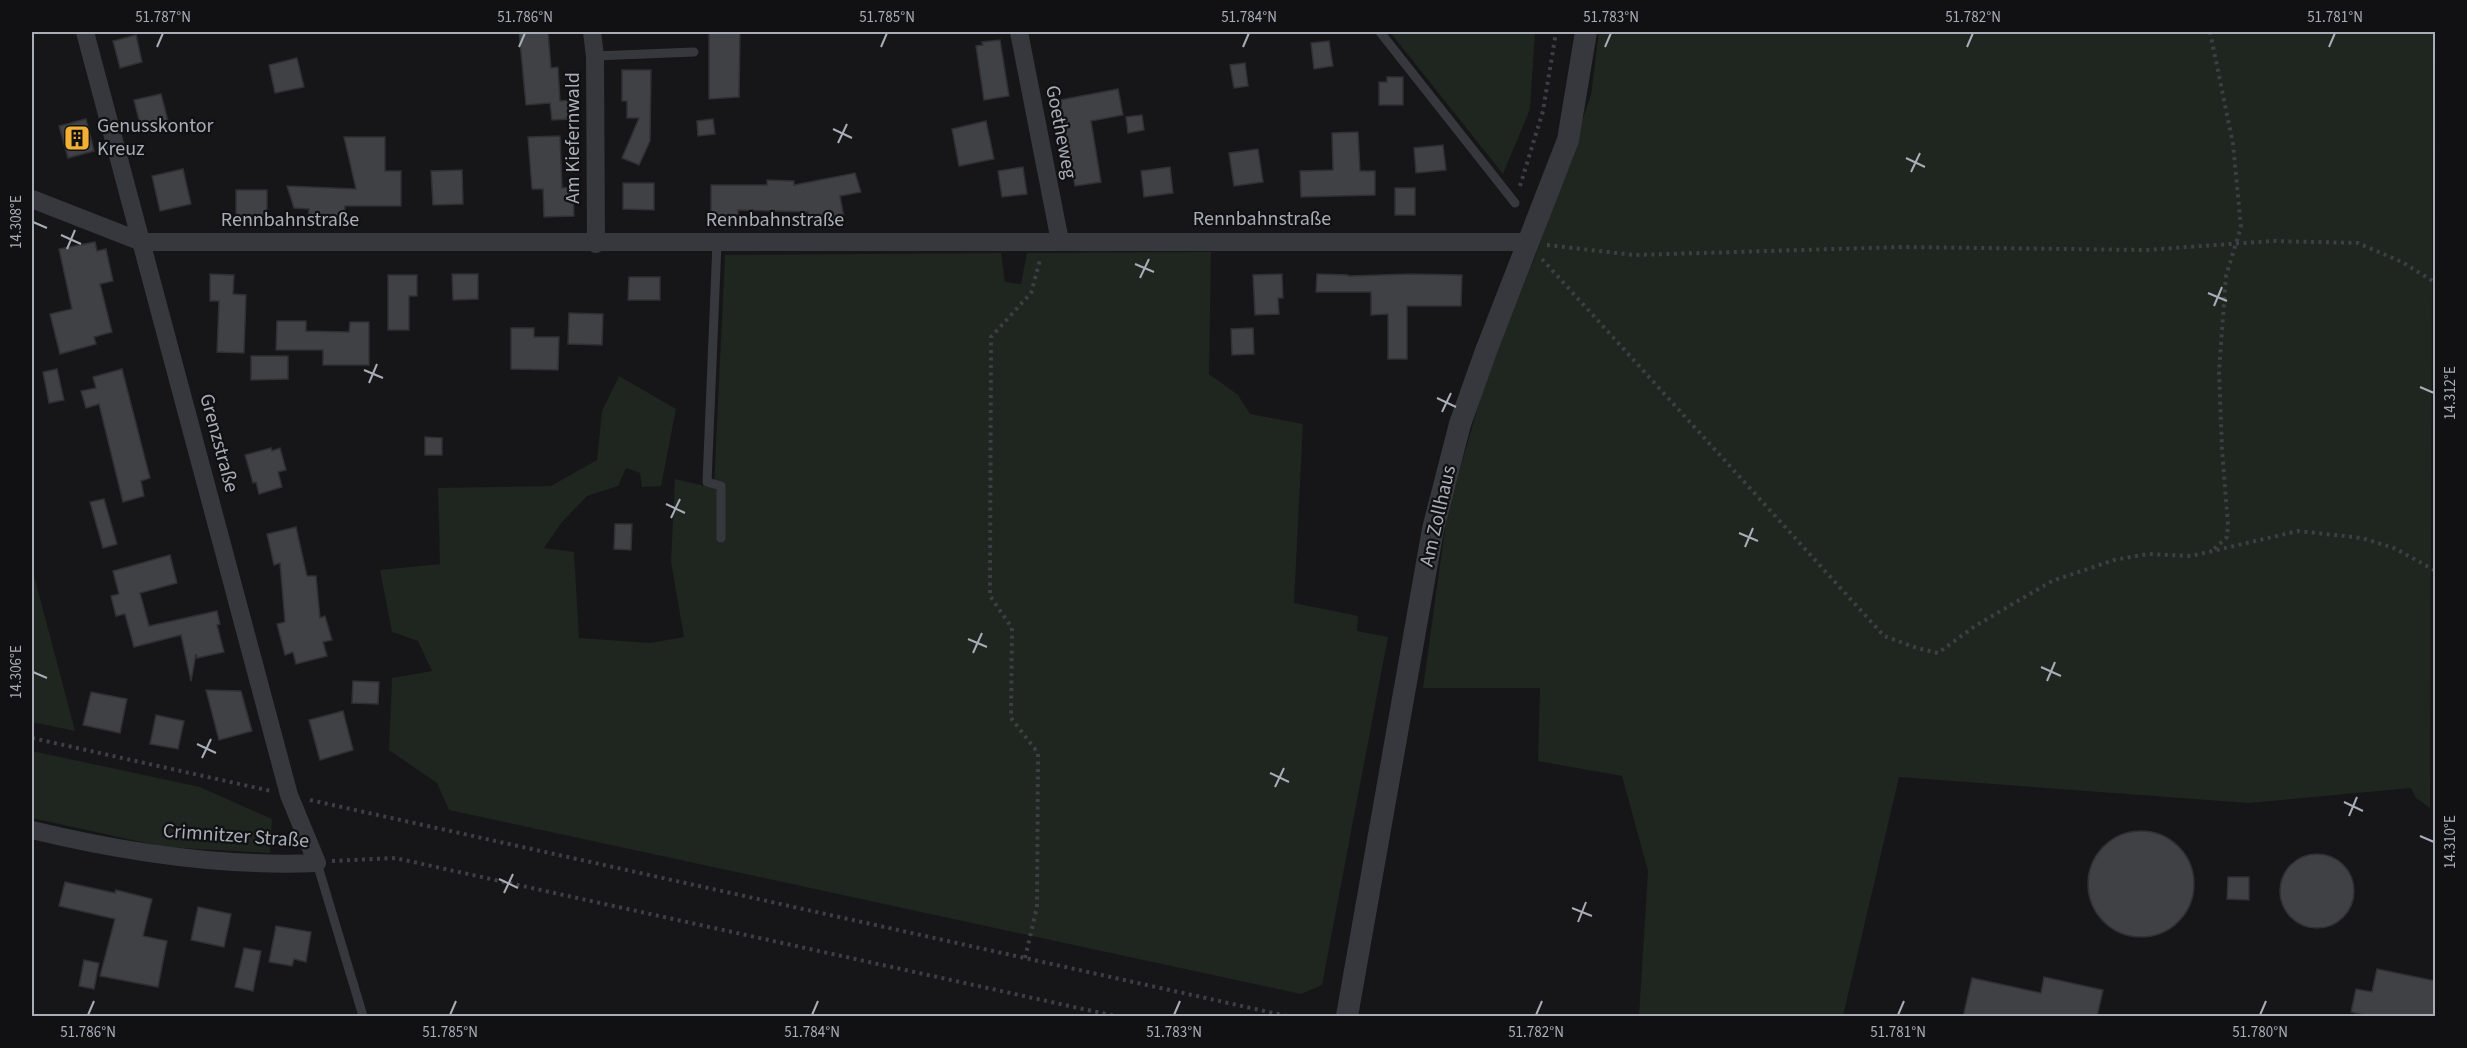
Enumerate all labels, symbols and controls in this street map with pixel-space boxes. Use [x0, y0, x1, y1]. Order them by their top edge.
text: 51.787°N [135, 7, 191, 28]
text: 51.786°N [497, 7, 553, 28]
text: 51.785°N [859, 7, 915, 28]
text: 51.784°N [1221, 7, 1277, 28]
text: 51.783°N [1583, 7, 1639, 28]
text: 51.782°N [1945, 7, 2001, 28]
text: 51.781°N [2307, 7, 2363, 28]
street label: Am Kiefernwald [559, 72, 587, 204]
street label: Goetheweg [1038, 83, 1084, 181]
place label: Genusskontor Kreuz [97, 112, 213, 163]
building icon: Genusskontor Kreuz [62, 123, 92, 153]
text: 14.308°E [6, 195, 27, 249]
street label: Rennbahnstraße [1193, 205, 1331, 233]
street label: Rennbahnstraße [221, 206, 359, 234]
street label: Rennbahnstraße [706, 206, 844, 234]
text: 14.312°E [2440, 366, 2461, 420]
street label: Grenzstraße [192, 391, 246, 496]
street label: Am Zollhaus [1413, 463, 1463, 569]
text: 14.306°E [6, 645, 27, 699]
text: 14.310°E [2440, 815, 2461, 869]
street label: Crimnitzer Straße [162, 817, 310, 855]
text: 51.786°N [60, 1022, 116, 1043]
text: 51.785°N [422, 1022, 478, 1043]
text: 51.784°N [784, 1022, 840, 1043]
text: 51.783°N [1146, 1022, 1202, 1043]
text: 51.782°N [1508, 1022, 1564, 1043]
text: 51.781°N [1870, 1022, 1926, 1043]
text: 51.780°N [2232, 1022, 2288, 1043]

